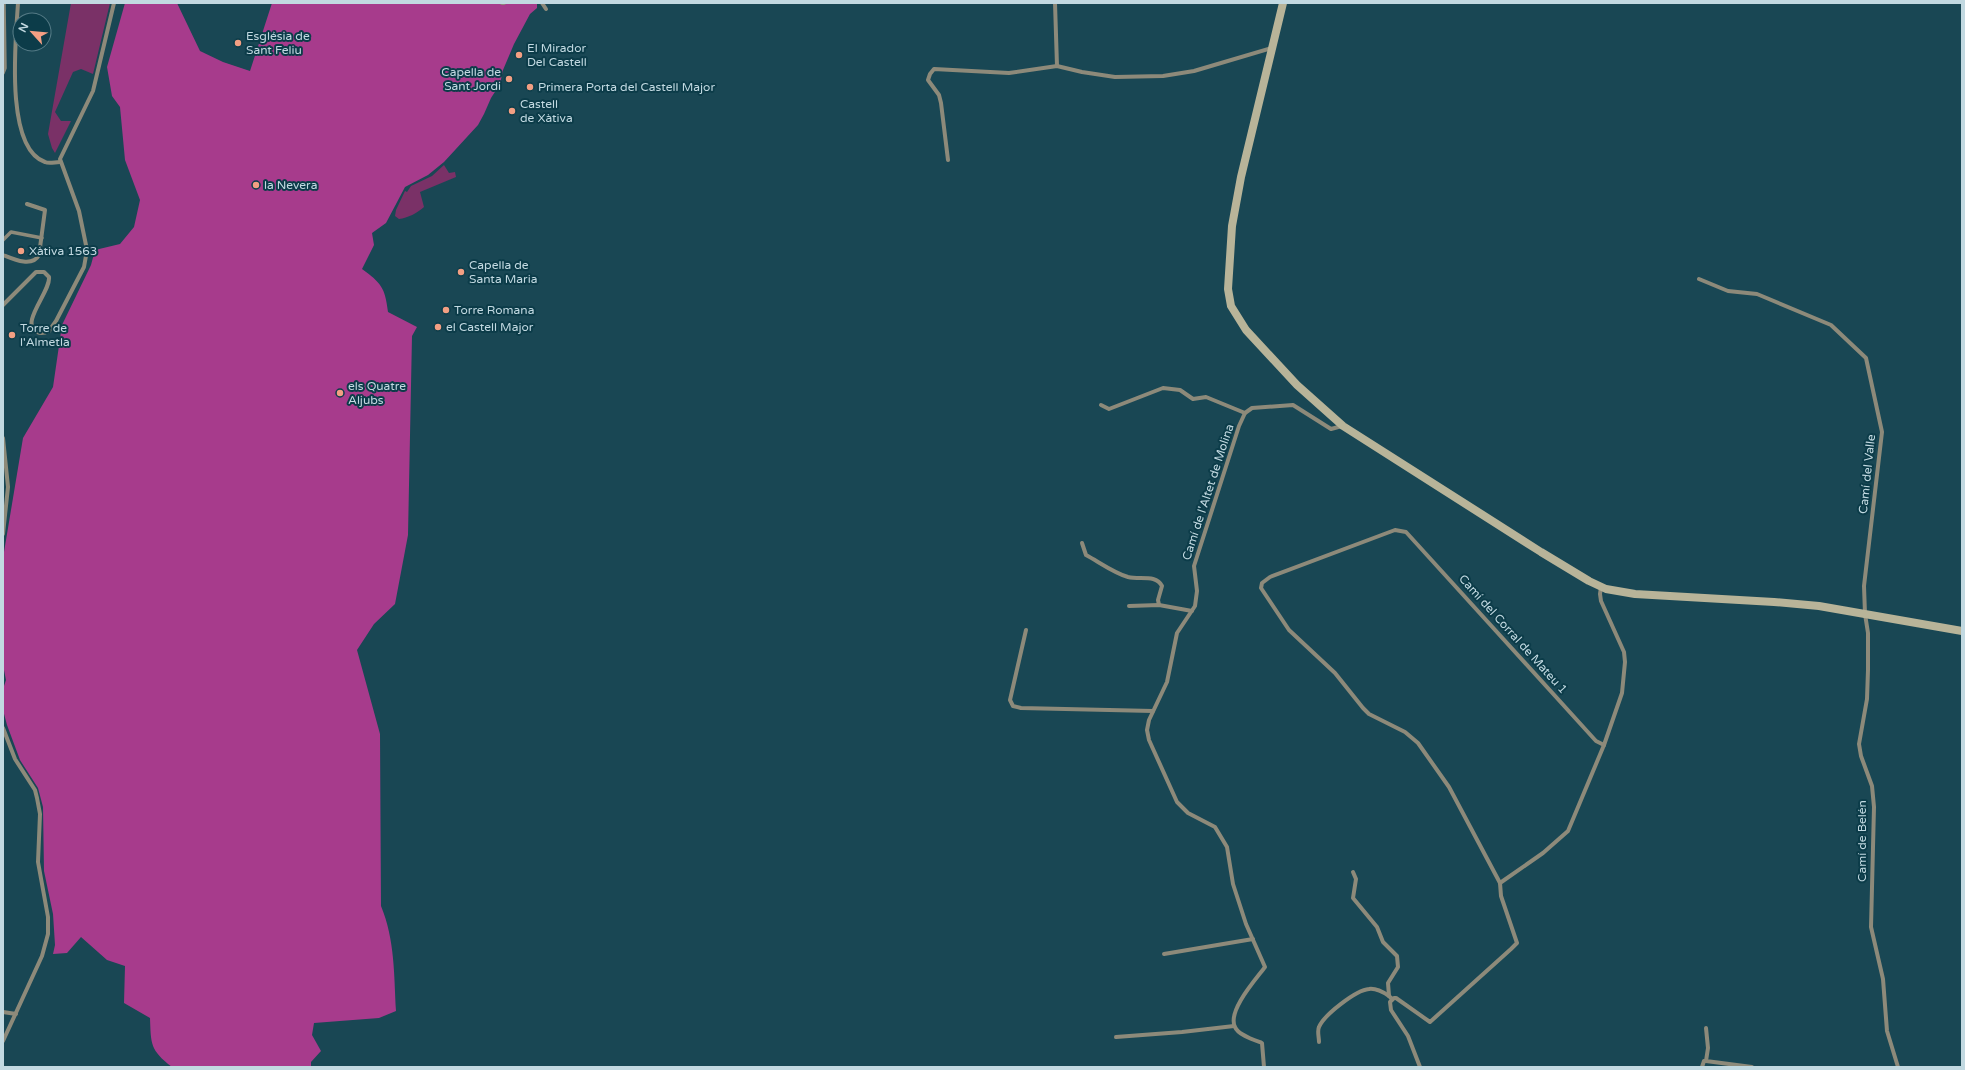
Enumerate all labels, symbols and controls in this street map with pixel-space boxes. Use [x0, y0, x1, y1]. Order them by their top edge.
north arrow [12, 12, 52, 52]
text: N [16, 21, 31, 35]
place label: Església de Sant Feliu [246, 29, 310, 57]
marker: Església de Sant Feliu [233, 38, 243, 48]
place label: El Mirador Del Castell [527, 41, 587, 69]
marker: El Mirador Del Castell [514, 50, 524, 60]
place label: Capella de Sant Jordi [441, 65, 501, 93]
marker: Capella de Sant Jordi [504, 74, 514, 84]
place label: Primera Porta del Castell Major [538, 80, 715, 94]
marker: Primera Porta del Castell Major [525, 82, 535, 92]
place label: Castell de Xàtiva [520, 97, 573, 125]
marker: Castell de Xàtiva [507, 106, 517, 116]
place label: la Nevera [264, 178, 317, 192]
marker: la Nevera [251, 180, 261, 190]
place label: Xàtiva 1563 [29, 244, 97, 258]
marker: Xàtiva 1563 [16, 246, 26, 256]
place label: Capella de Santa Maria [469, 258, 537, 286]
marker: Capella de Santa Maria [456, 267, 466, 277]
place label: Torre Romana [454, 303, 534, 317]
marker: Torre Romana [441, 305, 451, 315]
place label: el Castell Major [446, 320, 534, 334]
place label: Torre de l'Almetla [20, 321, 70, 349]
marker: el Castell Major [433, 322, 443, 332]
marker: Torre de l'Almetla [7, 330, 17, 340]
place label: els Quatre Aljubs [348, 379, 406, 407]
marker: els Quatre Aljubs [335, 388, 345, 398]
street label: Camí de l'Altet de Molina [1179, 422, 1237, 562]
street label: Camí del Valle [1856, 433, 1878, 514]
street label: Camí del Corral de Mateu 1 [1456, 572, 1570, 696]
street label: Camí de Belén [1855, 800, 1869, 882]

